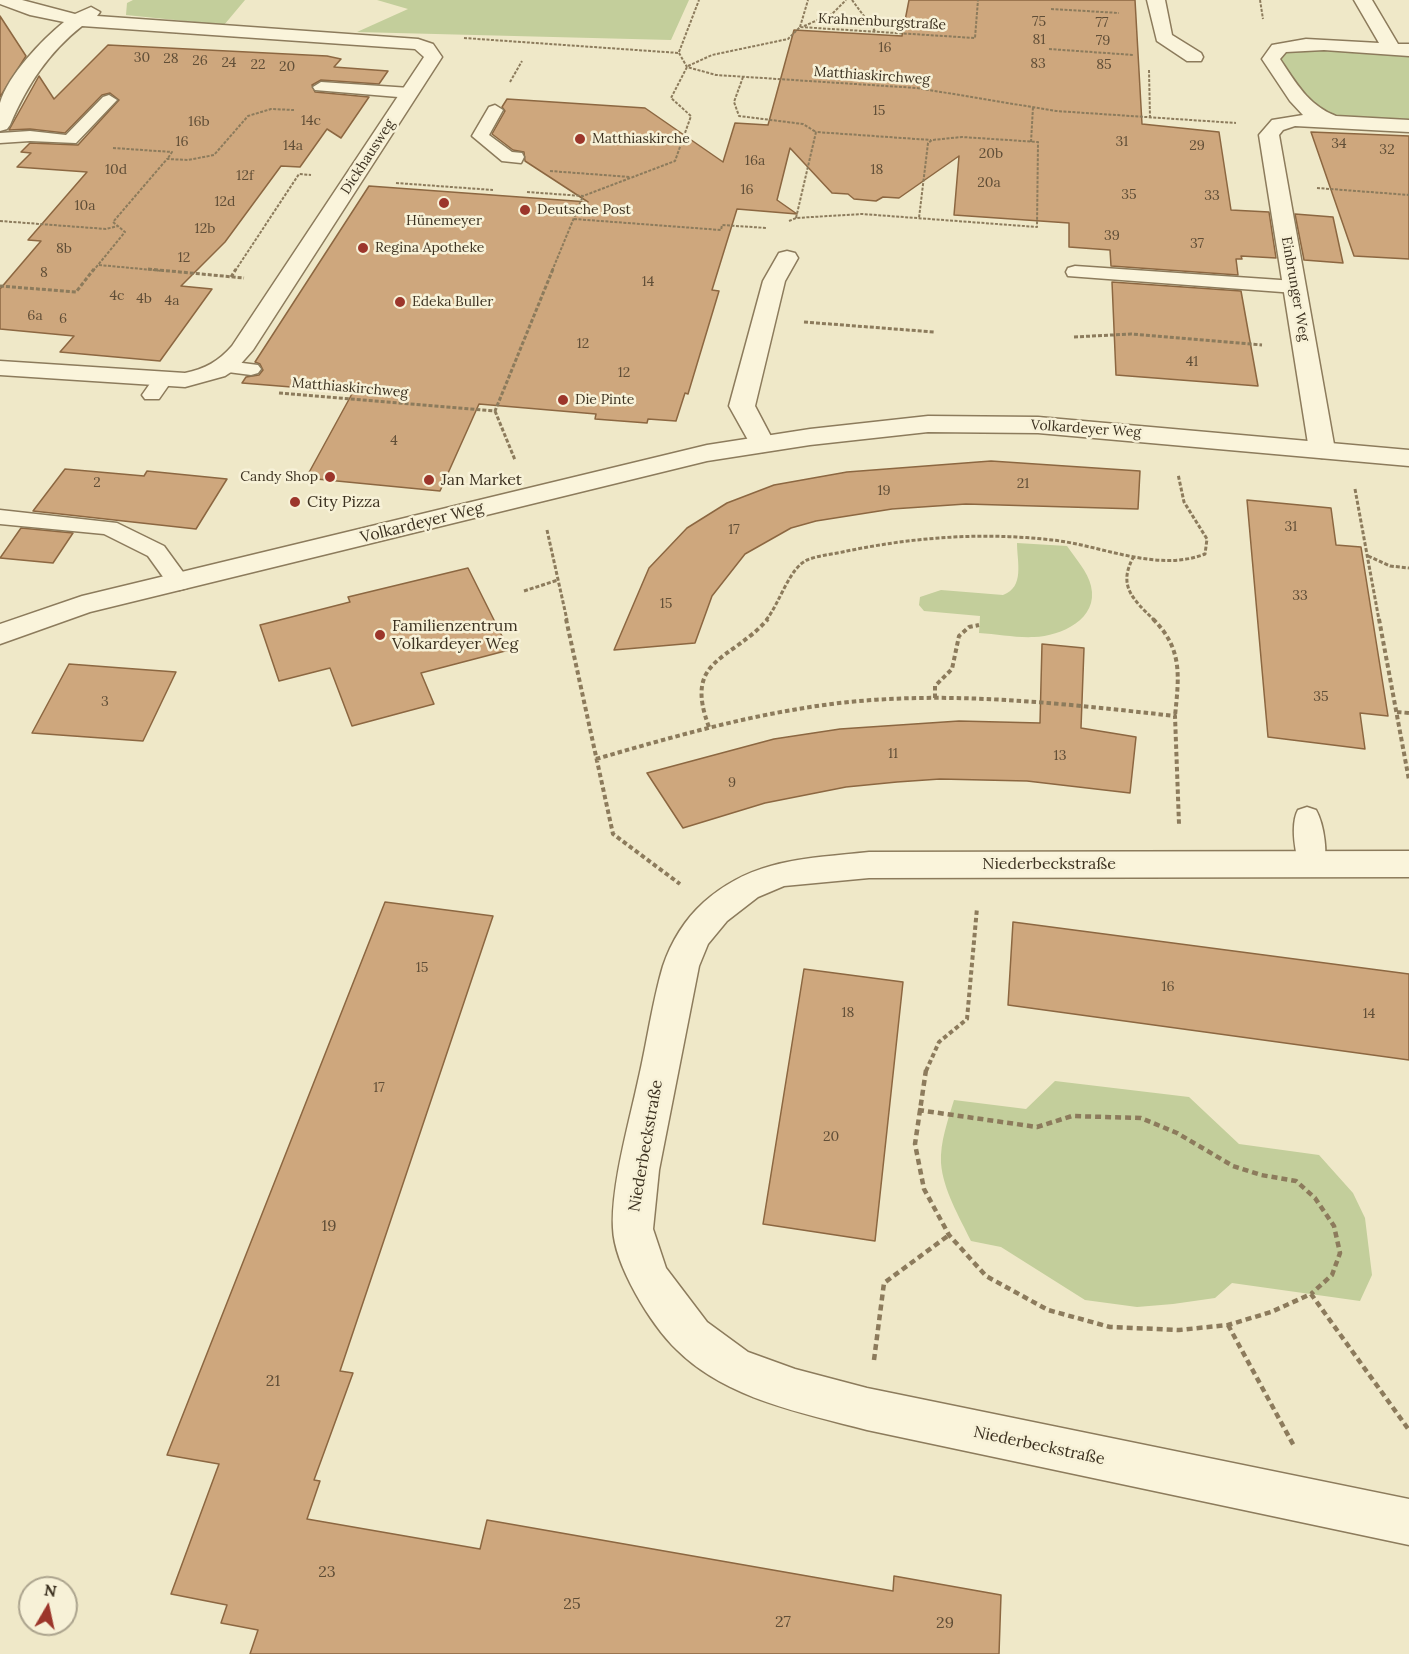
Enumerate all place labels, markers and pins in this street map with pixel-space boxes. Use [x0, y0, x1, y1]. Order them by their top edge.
place label: Matthiaskirche [592, 131, 690, 147]
marker: Matthiaskirche [573, 132, 587, 146]
marker: Hünemeyer [437, 196, 451, 210]
place label: Deutsche Post [537, 202, 631, 218]
marker: Deutsche Post [518, 203, 532, 217]
place label: Hünemeyer [406, 213, 482, 229]
place label: Regina Apotheke [375, 240, 484, 256]
marker: Regina Apotheke [356, 241, 370, 255]
place label: Edeka Buller [412, 294, 493, 310]
marker: Edeka Buller [393, 295, 407, 309]
place label: Die Pinte [575, 392, 634, 408]
marker: Die Pinte [556, 393, 570, 407]
place label: Candy Shop [240, 469, 318, 485]
marker: Candy Shop [323, 470, 337, 484]
place label: Jan Market [441, 470, 522, 490]
marker: Jan Market [422, 473, 436, 487]
place label: City Pizza [307, 492, 381, 512]
marker: City Pizza [288, 495, 302, 509]
place label: Familienzentrum Volkardeyer Weg [392, 616, 518, 654]
marker: Familienzentrum Volkardeyer Weg [373, 628, 387, 642]

